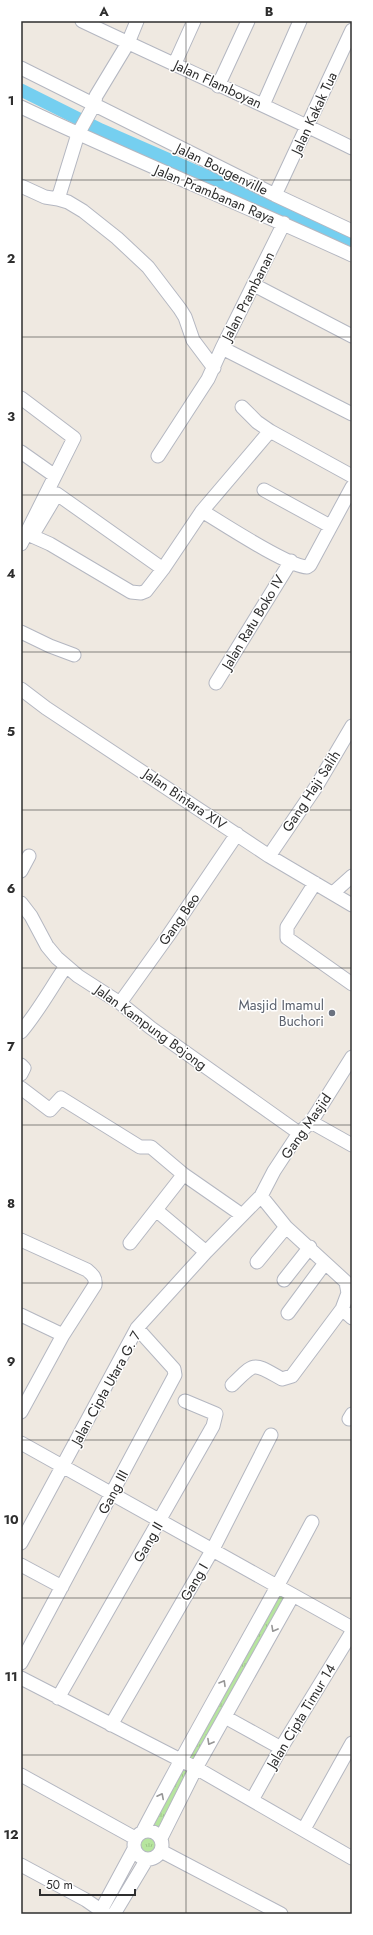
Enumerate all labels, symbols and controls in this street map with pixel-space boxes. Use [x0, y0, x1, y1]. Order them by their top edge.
text: A [98, 2, 109, 21]
text: B [265, 2, 274, 21]
street label: Jalan Flamboyan [169, 54, 265, 113]
street label: Jalan Kakak Tua [285, 68, 342, 159]
text: 1 [8, 91, 14, 110]
street label: Jalan Bougenville [171, 137, 271, 200]
street label: Jalan Prambanan Raya [150, 159, 278, 228]
street label: Jalan Prambanan [216, 248, 279, 346]
text: 2 [7, 249, 15, 268]
text: 3 [7, 407, 15, 426]
text: 4 [6, 564, 16, 583]
street label: Jalan Ratu Boko IV [216, 570, 290, 675]
text: 5 [7, 722, 15, 741]
street label: Gang Haji Salih [277, 746, 345, 836]
street label: Jalan Bintara XIV [138, 763, 231, 835]
text: 6 [7, 879, 16, 898]
street label: Gang Beo [154, 888, 205, 949]
street label: Jalan Kampung Bojong [89, 978, 211, 1074]
place label: Masjid Imamul Buchori [238, 995, 324, 1031]
marker: Masjid Imamul Buchori [327, 1008, 337, 1018]
text: 7 [7, 1037, 15, 1056]
street label: Gang Masjid [276, 1089, 336, 1163]
text: 8 [7, 1194, 15, 1213]
street label: Jalan Cipta Utara G. 7 [65, 1327, 146, 1451]
text: 9 [7, 1352, 16, 1371]
street label: Gang III [93, 1466, 133, 1518]
text: 10 [3, 1510, 19, 1529]
street label: Gang II [128, 1518, 168, 1566]
street label: Gang I [175, 1559, 213, 1605]
one-way arrow [271, 1625, 278, 1632]
street label: Jalan Cipta Timur 14 [261, 1660, 340, 1774]
text: 11 [4, 1667, 18, 1686]
one-way arrow [219, 1679, 226, 1687]
one-way arrow [208, 1738, 215, 1746]
one-way arrow [156, 1793, 164, 1801]
text: 12 [3, 1825, 19, 1844]
scale bar [40, 1871, 135, 1897]
text: 50 m [46, 1876, 73, 1894]

